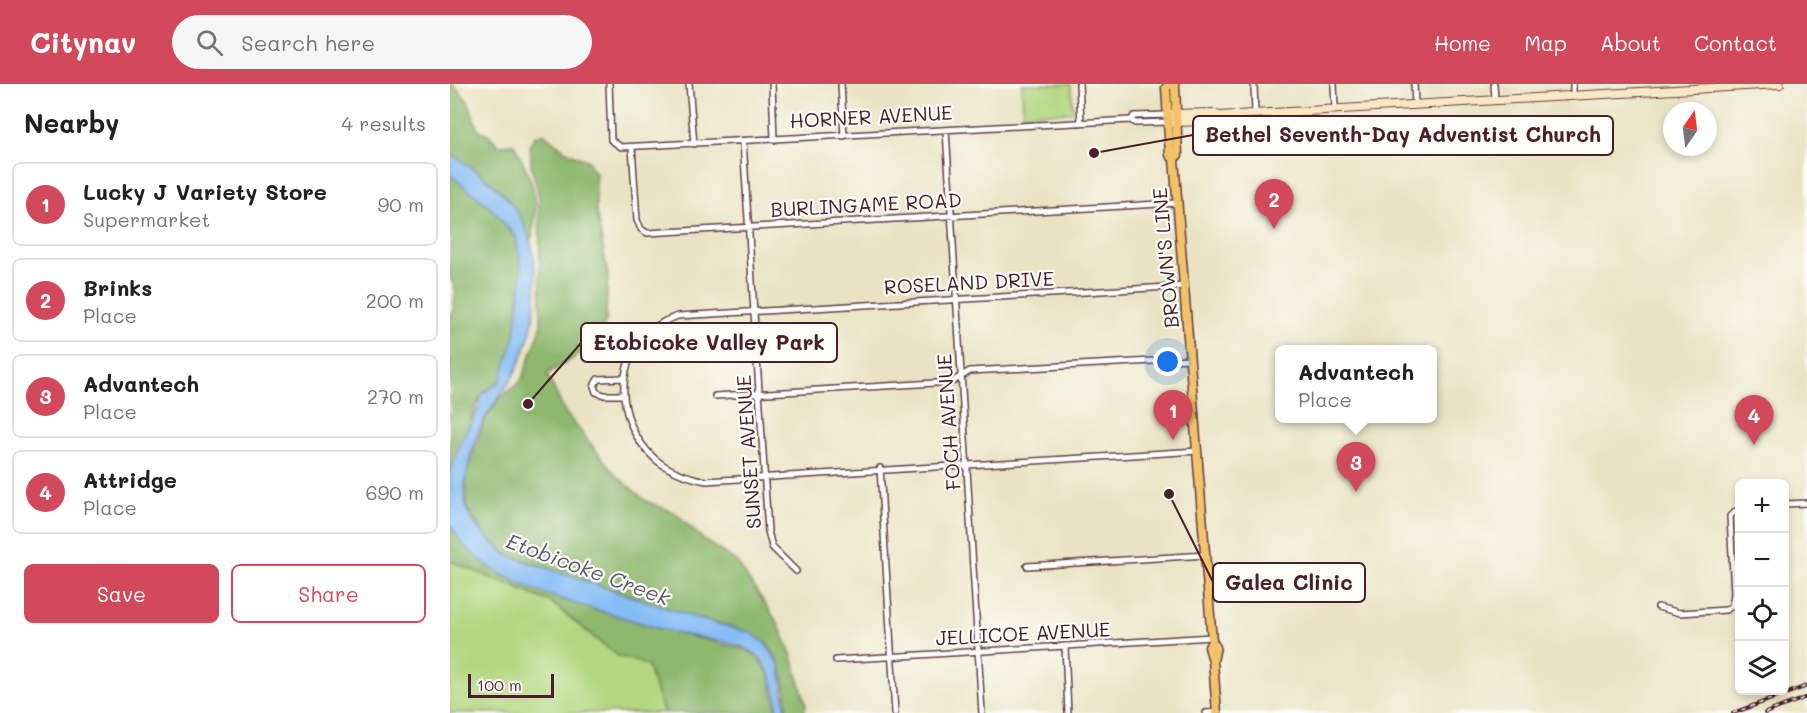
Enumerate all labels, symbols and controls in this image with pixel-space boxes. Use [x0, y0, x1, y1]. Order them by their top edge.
search box [172, 15, 592, 69]
text: Citynav [30, 24, 136, 60]
icon: search [193, 26, 226, 59]
text: Search here [241, 28, 375, 57]
text: Home [1434, 29, 1491, 56]
text: Map [1524, 29, 1567, 56]
text: About [1600, 29, 1661, 56]
text: Contact [1694, 29, 1777, 56]
street label: HORNER AVENUE [789, 99, 953, 133]
north arrow [1663, 102, 1717, 156]
text: Nearby [24, 106, 119, 140]
text: 4 results [341, 110, 426, 136]
callout: Bethel Seventh-Day Adventist Church [1193, 116, 1613, 155]
text: Bethel Seventh-Day Adventist Church [1205, 120, 1601, 148]
text: Lucky J Variety Store [83, 177, 327, 206]
pin: 2 [1254, 180, 1294, 229]
street label: BURLINGAME ROAD [770, 186, 962, 222]
street label: BROWN'S LINE [1146, 187, 1184, 329]
text: 1 [41, 191, 50, 217]
text: 90 m [378, 191, 424, 217]
text: Supermarket [83, 206, 210, 232]
street label: ROSELAND DRIVE [883, 265, 1055, 299]
text: Brinks [83, 273, 152, 302]
text: 2 [40, 287, 51, 313]
text: 200 m [366, 287, 424, 313]
text: Place [83, 302, 137, 328]
callout: Etobicoke Valley Park [581, 323, 837, 362]
text: Etobicoke Valley Park [593, 328, 825, 356]
popup [1275, 345, 1437, 423]
your location [1153, 347, 1182, 376]
street label: FOCH AVENUE [930, 353, 966, 491]
text: Advantech [1298, 357, 1414, 386]
text: Advantech [83, 369, 199, 398]
street label: SUNSET AVENUE [730, 374, 766, 530]
text: 3 [40, 383, 52, 409]
text: 270 m [367, 383, 424, 409]
text: Place [1298, 386, 1352, 412]
pin: 1 [1154, 390, 1192, 440]
pin: 4 [1734, 396, 1774, 445]
text: Place [83, 398, 137, 424]
pin: 3 [1336, 442, 1376, 492]
text: Attridge [83, 465, 177, 494]
text: 4 [39, 479, 52, 505]
text: 690 m [365, 479, 424, 505]
map controls [1735, 479, 1789, 695]
button: + [1735, 479, 1789, 533]
text: Place [83, 494, 137, 520]
water label: Etobicoke Creek [503, 527, 675, 611]
button: − [1735, 533, 1789, 587]
callout: Galea Clinic [1213, 563, 1365, 602]
button: Save [24, 564, 219, 623]
button: Share [231, 564, 426, 623]
text: Galea Clinic [1225, 568, 1353, 595]
button: locate [1735, 587, 1789, 641]
street label: JELLICOE AVENUE [935, 615, 1111, 651]
button: layers [1735, 641, 1789, 695]
scale bar [468, 671, 554, 698]
text: 100 m [477, 674, 522, 695]

